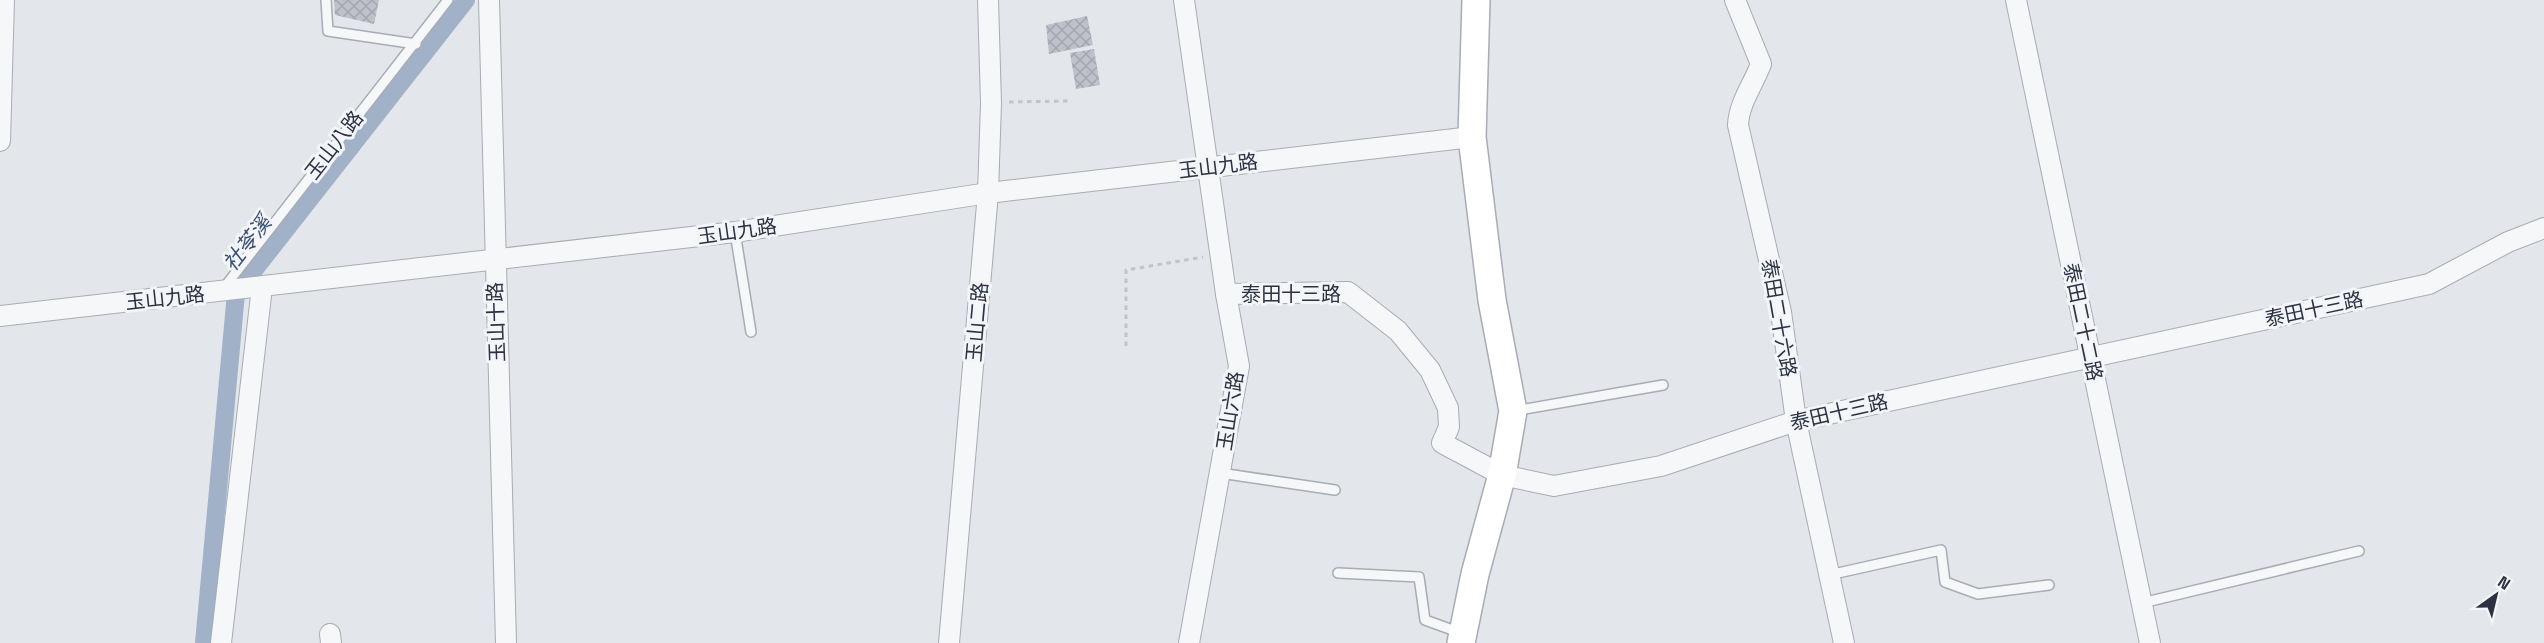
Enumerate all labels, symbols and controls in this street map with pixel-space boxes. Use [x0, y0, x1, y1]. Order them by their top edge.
street label: 玉山八路 [299, 105, 369, 185]
street label: 玉山九路 [1177, 148, 1259, 184]
water label: 社苓溪 [217, 208, 279, 276]
street label: 玉山九路 [696, 213, 778, 249]
street label: 泰田二十六路 [1756, 257, 1802, 379]
street label: 泰田二十二路 [2058, 261, 2108, 383]
street label: 玉山九路 [124, 281, 206, 315]
street label: 玉山二路 [961, 281, 993, 363]
street label: 泰田十三路 [1241, 281, 1341, 307]
street label: 玉山十路 [482, 282, 510, 362]
street label: 泰田十三路 [2262, 286, 2366, 332]
street label: 玉山六路 [1211, 369, 1249, 453]
street label: 泰田十三路 [1787, 388, 1891, 436]
north arrow [2466, 565, 2526, 625]
text: N [2494, 571, 2514, 595]

